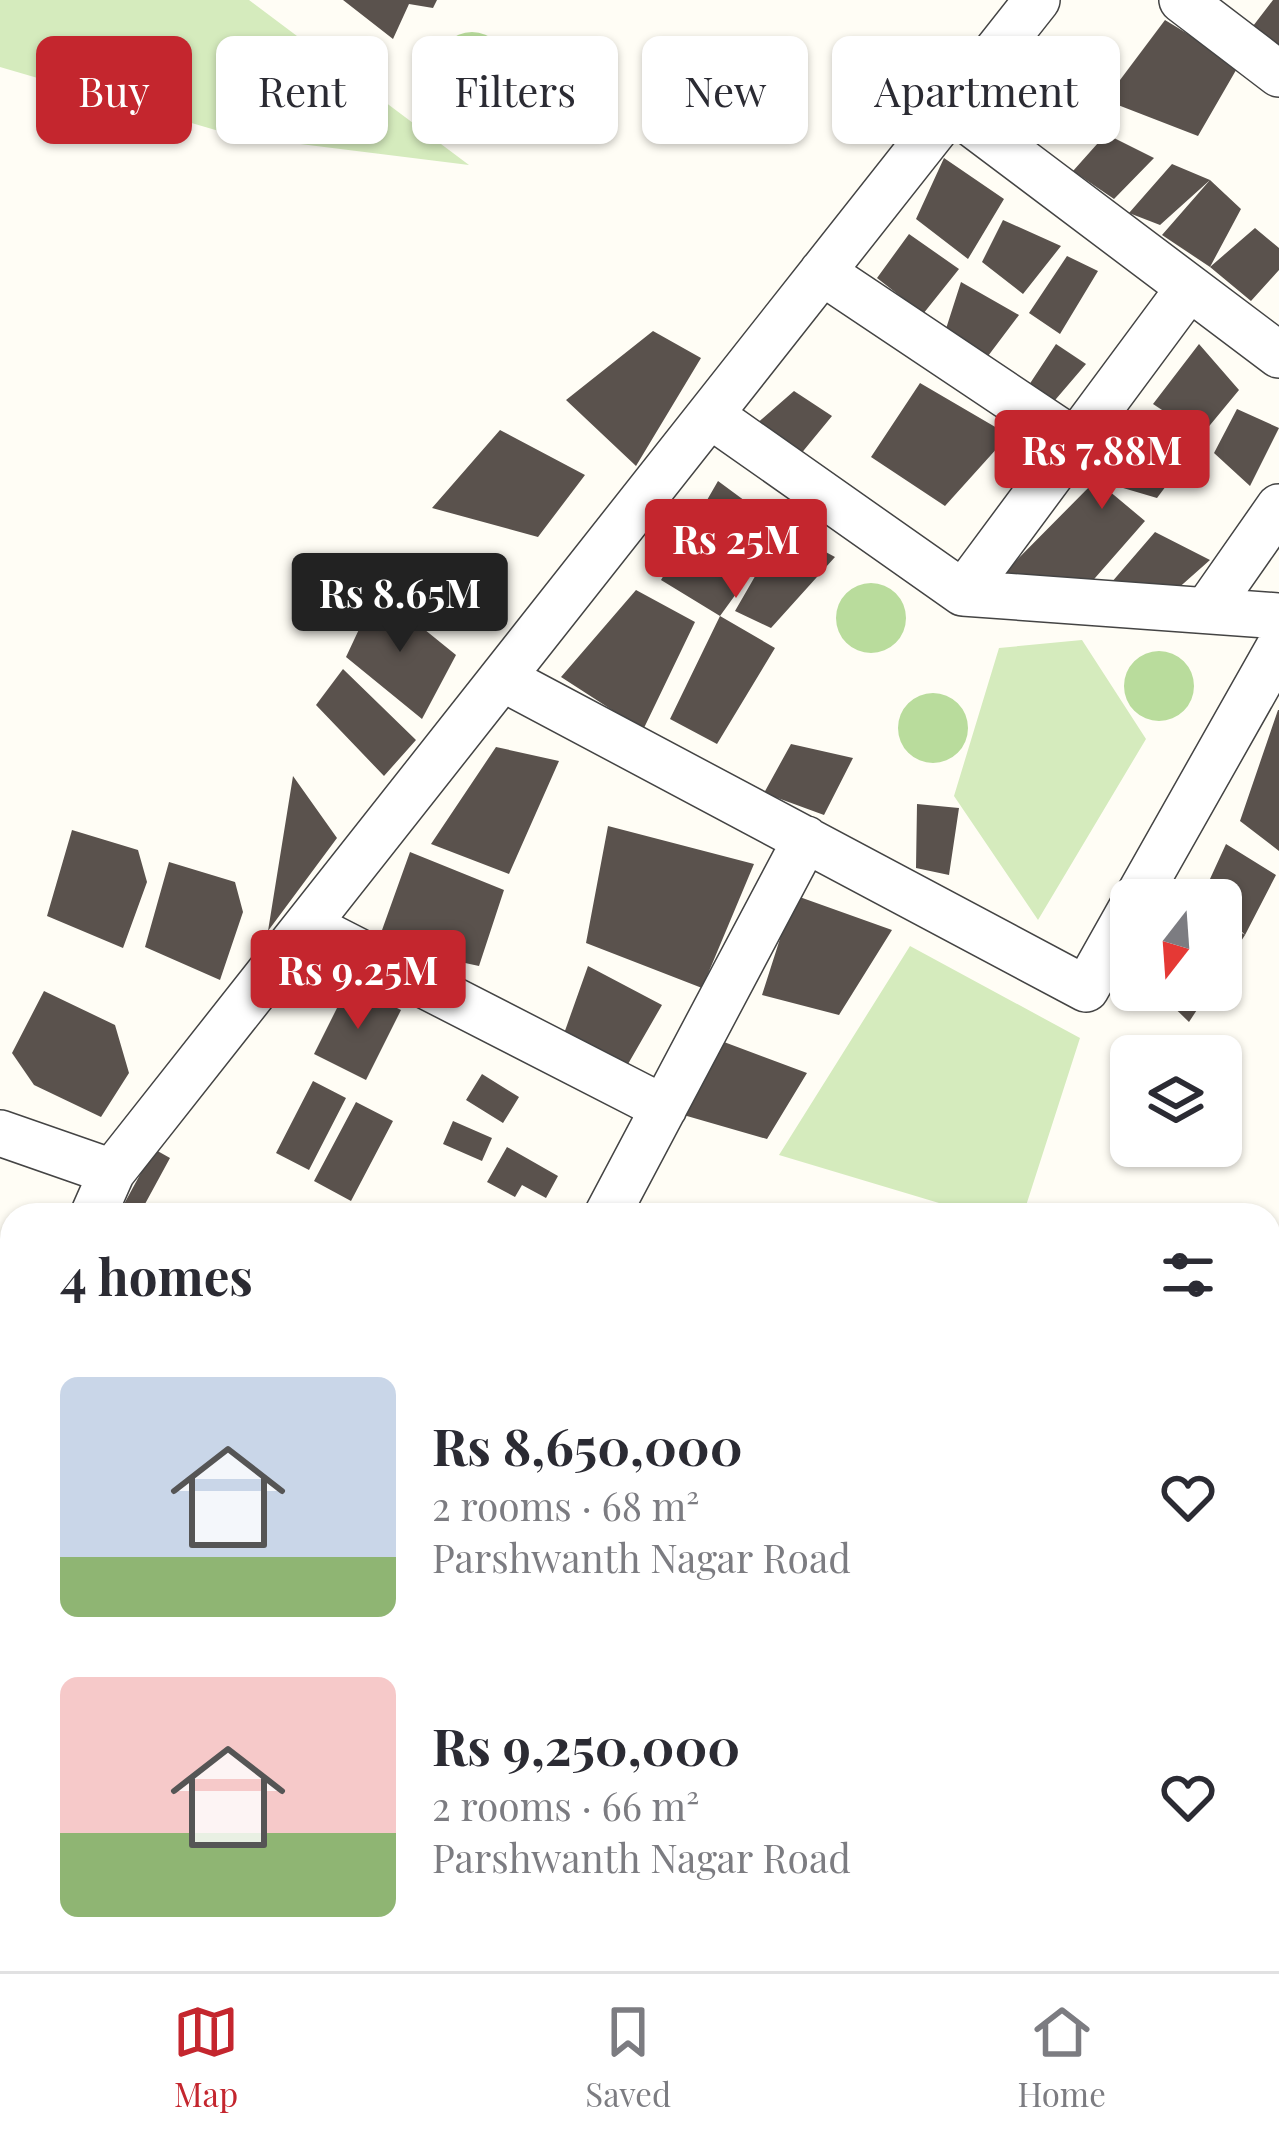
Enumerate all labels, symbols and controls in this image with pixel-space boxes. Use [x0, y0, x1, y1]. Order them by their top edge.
chip: Buy [36, 36, 192, 144]
chip: Rent [216, 36, 388, 144]
chip: Filters [412, 36, 618, 144]
chip: New [642, 36, 808, 144]
chip: Apartment [832, 36, 1120, 144]
pin: Rs 7.88M [978, 410, 1226, 512]
text: Rs 7.88M [1022, 423, 1182, 475]
pin: Rs 25M [638, 499, 834, 601]
text: Rs 25M [672, 512, 800, 564]
pin: Rs 8.65M [276, 553, 524, 655]
text: Rs 8.65M [319, 566, 481, 618]
north arrow [1110, 879, 1242, 1011]
map controls [1110, 879, 1242, 1167]
pin: Rs 9.25M [234, 930, 482, 1032]
text: Rs 9.25M [278, 943, 438, 995]
button: layers [1110, 1035, 1242, 1167]
text: 4 homes [60, 1241, 253, 1309]
icon: filters [1155, 1242, 1221, 1308]
text: Rs 8,650,000 [432, 1411, 743, 1479]
icon: home [156, 1425, 300, 1569]
icon: heart [1155, 1464, 1221, 1530]
text: 2 rooms · 68 m² [432, 1479, 699, 1531]
text: Parshwanth Nagar Road [432, 1531, 851, 1583]
text: Rs 9,250,000 [432, 1711, 740, 1779]
icon: home [156, 1725, 300, 1869]
icon: heart [1155, 1764, 1221, 1830]
text: 2 rooms · 66 m² [432, 1779, 699, 1831]
text: Parshwanth Nagar Road [432, 1831, 851, 1883]
tab: Map [173, 1999, 239, 2115]
tab: Saved [585, 1999, 671, 2115]
tab: Home [1017, 1999, 1106, 2115]

